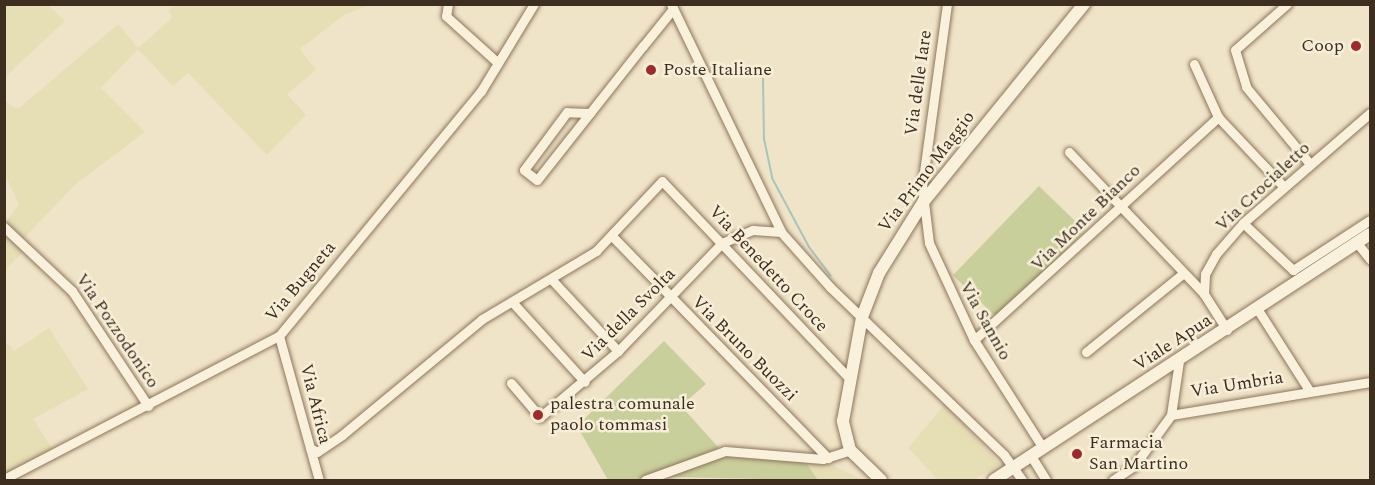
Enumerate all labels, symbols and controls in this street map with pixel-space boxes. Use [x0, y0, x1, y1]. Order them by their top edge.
street label: Via delle Iare [901, 29, 937, 137]
place label: Coop [1301, 35, 1344, 57]
marker: Coop [1349, 39, 1363, 53]
place label: Poste Italiane [663, 59, 772, 81]
marker: Poste Italiane [644, 63, 658, 77]
street label: Via Primo Maggio [874, 107, 980, 237]
street label: Via Crocialetto [1211, 138, 1315, 236]
street label: Via Monte Bianco [1027, 160, 1145, 276]
street label: Via Benedetto Croce [704, 201, 832, 337]
street label: Via Bugneta [261, 237, 341, 327]
street label: Via della Svolta [578, 264, 680, 366]
street label: Via Pozzodonico [71, 269, 163, 393]
street label: Via Sannio [954, 278, 1016, 364]
street label: Via Bruno Buozzi [687, 292, 801, 406]
street label: Viale Apua [1130, 310, 1216, 376]
street label: Via Africa [295, 362, 335, 446]
street label: Via Umbria [1189, 367, 1285, 403]
place label: palestra comunale paolo tommasi [550, 394, 695, 436]
marker: palestra comunale paolo tommasi [531, 408, 545, 422]
place label: Farmacia San Martino [1089, 433, 1188, 476]
marker: Farmacia San Martino [1070, 447, 1084, 461]

